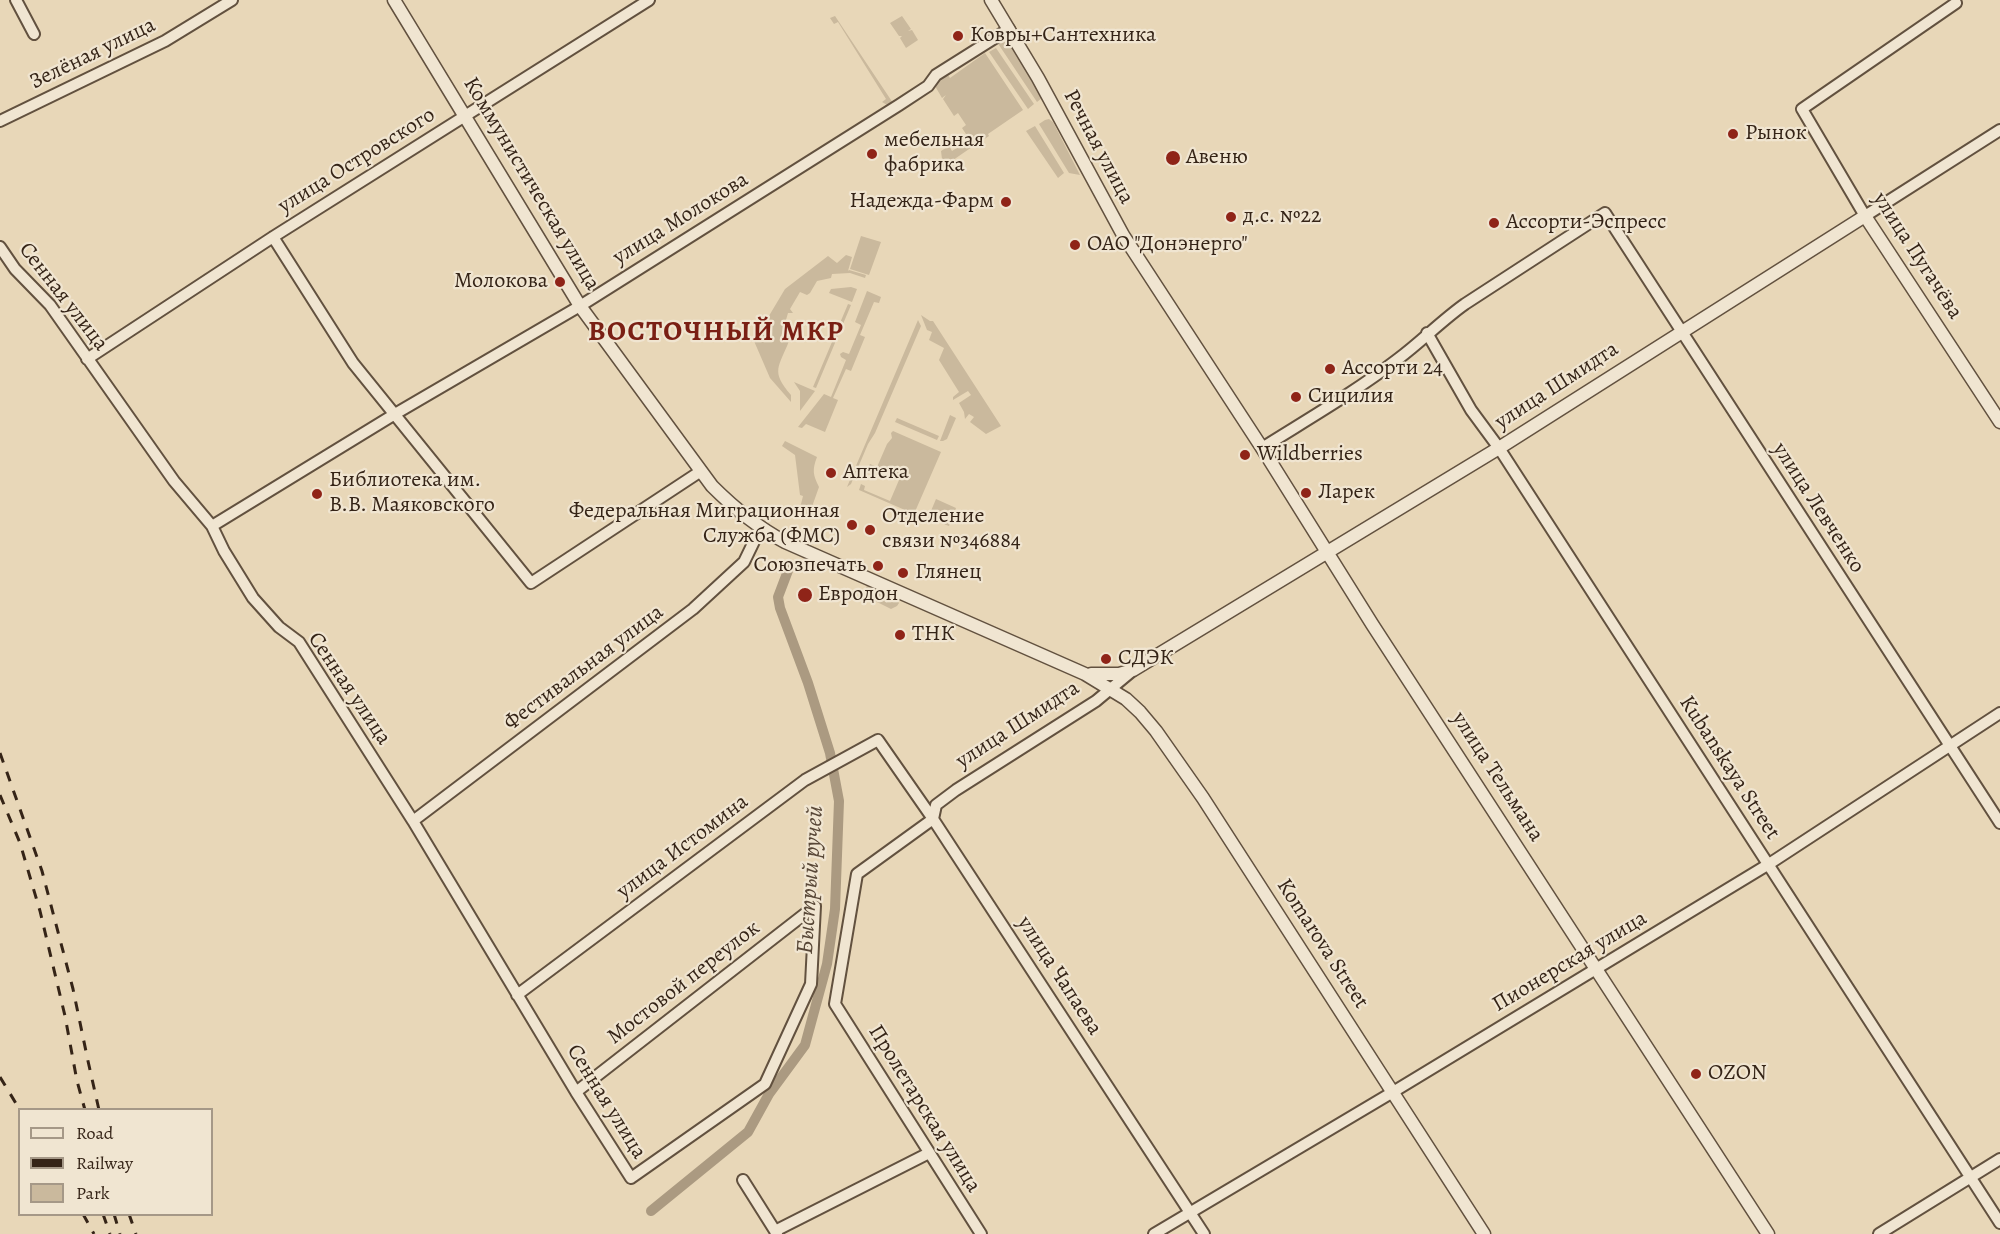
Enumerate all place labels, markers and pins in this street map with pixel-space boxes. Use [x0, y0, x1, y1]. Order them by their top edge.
place label: Ковры+Сантехника [970, 23, 1156, 49]
marker: Ковры+Сантехника [951, 29, 965, 43]
place label: Рынок [1745, 121, 1807, 147]
marker: Рынок [1726, 127, 1740, 141]
place label: мебельная фабрика [884, 128, 984, 180]
place label: Авеню [1186, 145, 1248, 171]
marker: мебельная фабрика [865, 147, 879, 161]
marker: Авеню [1164, 149, 1182, 167]
place label: Надежда-Фарм [850, 189, 994, 215]
marker: Надежда-Фарм [999, 195, 1013, 209]
place label: д.с. №22 [1243, 204, 1321, 230]
marker: д.с. №22 [1224, 210, 1238, 224]
place label: Ассорти-Эспресс [1506, 210, 1667, 236]
marker: Ассорти-Эспресс [1487, 216, 1501, 230]
place label: ОАО "Донэнерго" [1087, 232, 1248, 258]
marker: ОАО "Донэнерго" [1068, 238, 1082, 252]
place label: Молокова [454, 269, 548, 295]
marker: Молокова [553, 275, 567, 289]
place label: Ассорти 24 [1342, 356, 1443, 382]
marker: Ассорти 24 [1323, 362, 1337, 376]
place label: Сицилия [1308, 384, 1394, 410]
marker: Сицилия [1289, 390, 1303, 404]
place label: Wildberries [1257, 442, 1363, 468]
marker: Wildberries [1238, 448, 1252, 462]
place label: Аптека [843, 460, 909, 486]
marker: Аптека [824, 466, 838, 480]
place label: Библиотека им. В.В. Маяковского [329, 468, 495, 520]
place label: Ларек [1318, 480, 1375, 506]
marker: Ларек [1299, 486, 1313, 500]
marker: Библиотека им. В.В. Маяковского [310, 487, 324, 501]
place label: Федеральная Миграционная Служба (ФМС) [569, 499, 840, 550]
place label: Отделение связи №346884 [882, 504, 1021, 556]
marker: Федеральная Миграционная Служба (ФМС) [845, 518, 859, 532]
marker: Отделение связи №346884 [863, 523, 877, 537]
place label: Союзпечать [753, 553, 866, 579]
marker: Союзпечать [871, 559, 885, 573]
place label: Глянец [915, 560, 981, 586]
marker: Глянец [896, 566, 910, 580]
place label: Евродон [818, 582, 898, 608]
marker: Евродон [796, 586, 814, 604]
place label: ТНК [912, 622, 955, 648]
marker: ТНК [893, 628, 907, 642]
place label: СДЭК [1118, 646, 1173, 672]
marker: СДЭК [1099, 652, 1113, 666]
place label: OZON [1708, 1061, 1767, 1087]
marker: OZON [1689, 1067, 1703, 1081]

